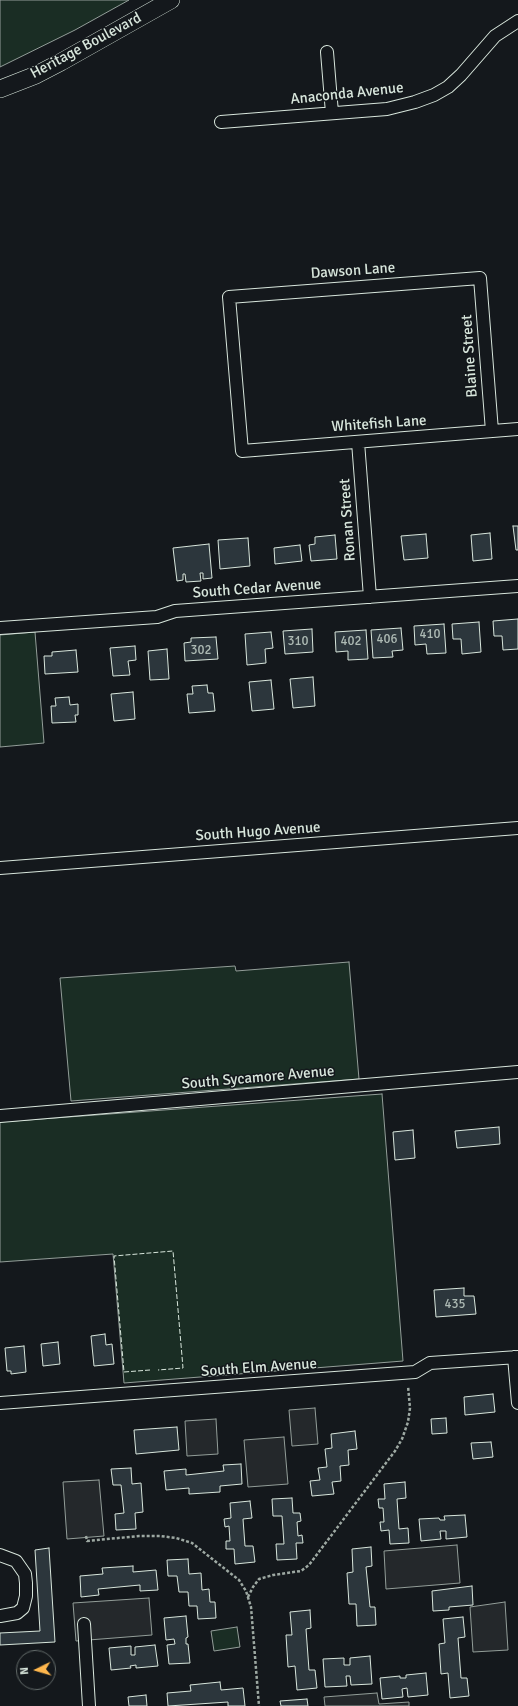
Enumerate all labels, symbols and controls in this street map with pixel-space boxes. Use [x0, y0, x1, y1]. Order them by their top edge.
street label: Heritage Boulevard [27, 9, 145, 83]
street label: Anaconda Avenue [290, 79, 404, 109]
street label: Dawson Lane [310, 259, 396, 283]
street label: Blaine Street [458, 314, 482, 398]
street label: Whitefish Lane [331, 412, 427, 436]
street label: Ronan Street [336, 478, 360, 562]
street label: South Cedar Avenue [192, 576, 322, 602]
house number: 410 [419, 627, 441, 643]
house number: 406 [376, 632, 398, 648]
house number: 310 [287, 634, 309, 650]
house number: 402 [340, 634, 362, 650]
house number: 302 [190, 643, 212, 659]
street label: South Hugo Avenue [195, 819, 321, 845]
street label: South Sycamore Avenue [181, 1062, 335, 1094]
house number: 435 [444, 1297, 466, 1313]
street label: South Elm Avenue [200, 1355, 318, 1381]
north arrow [16, 1650, 56, 1690]
text: N [18, 1667, 31, 1675]

